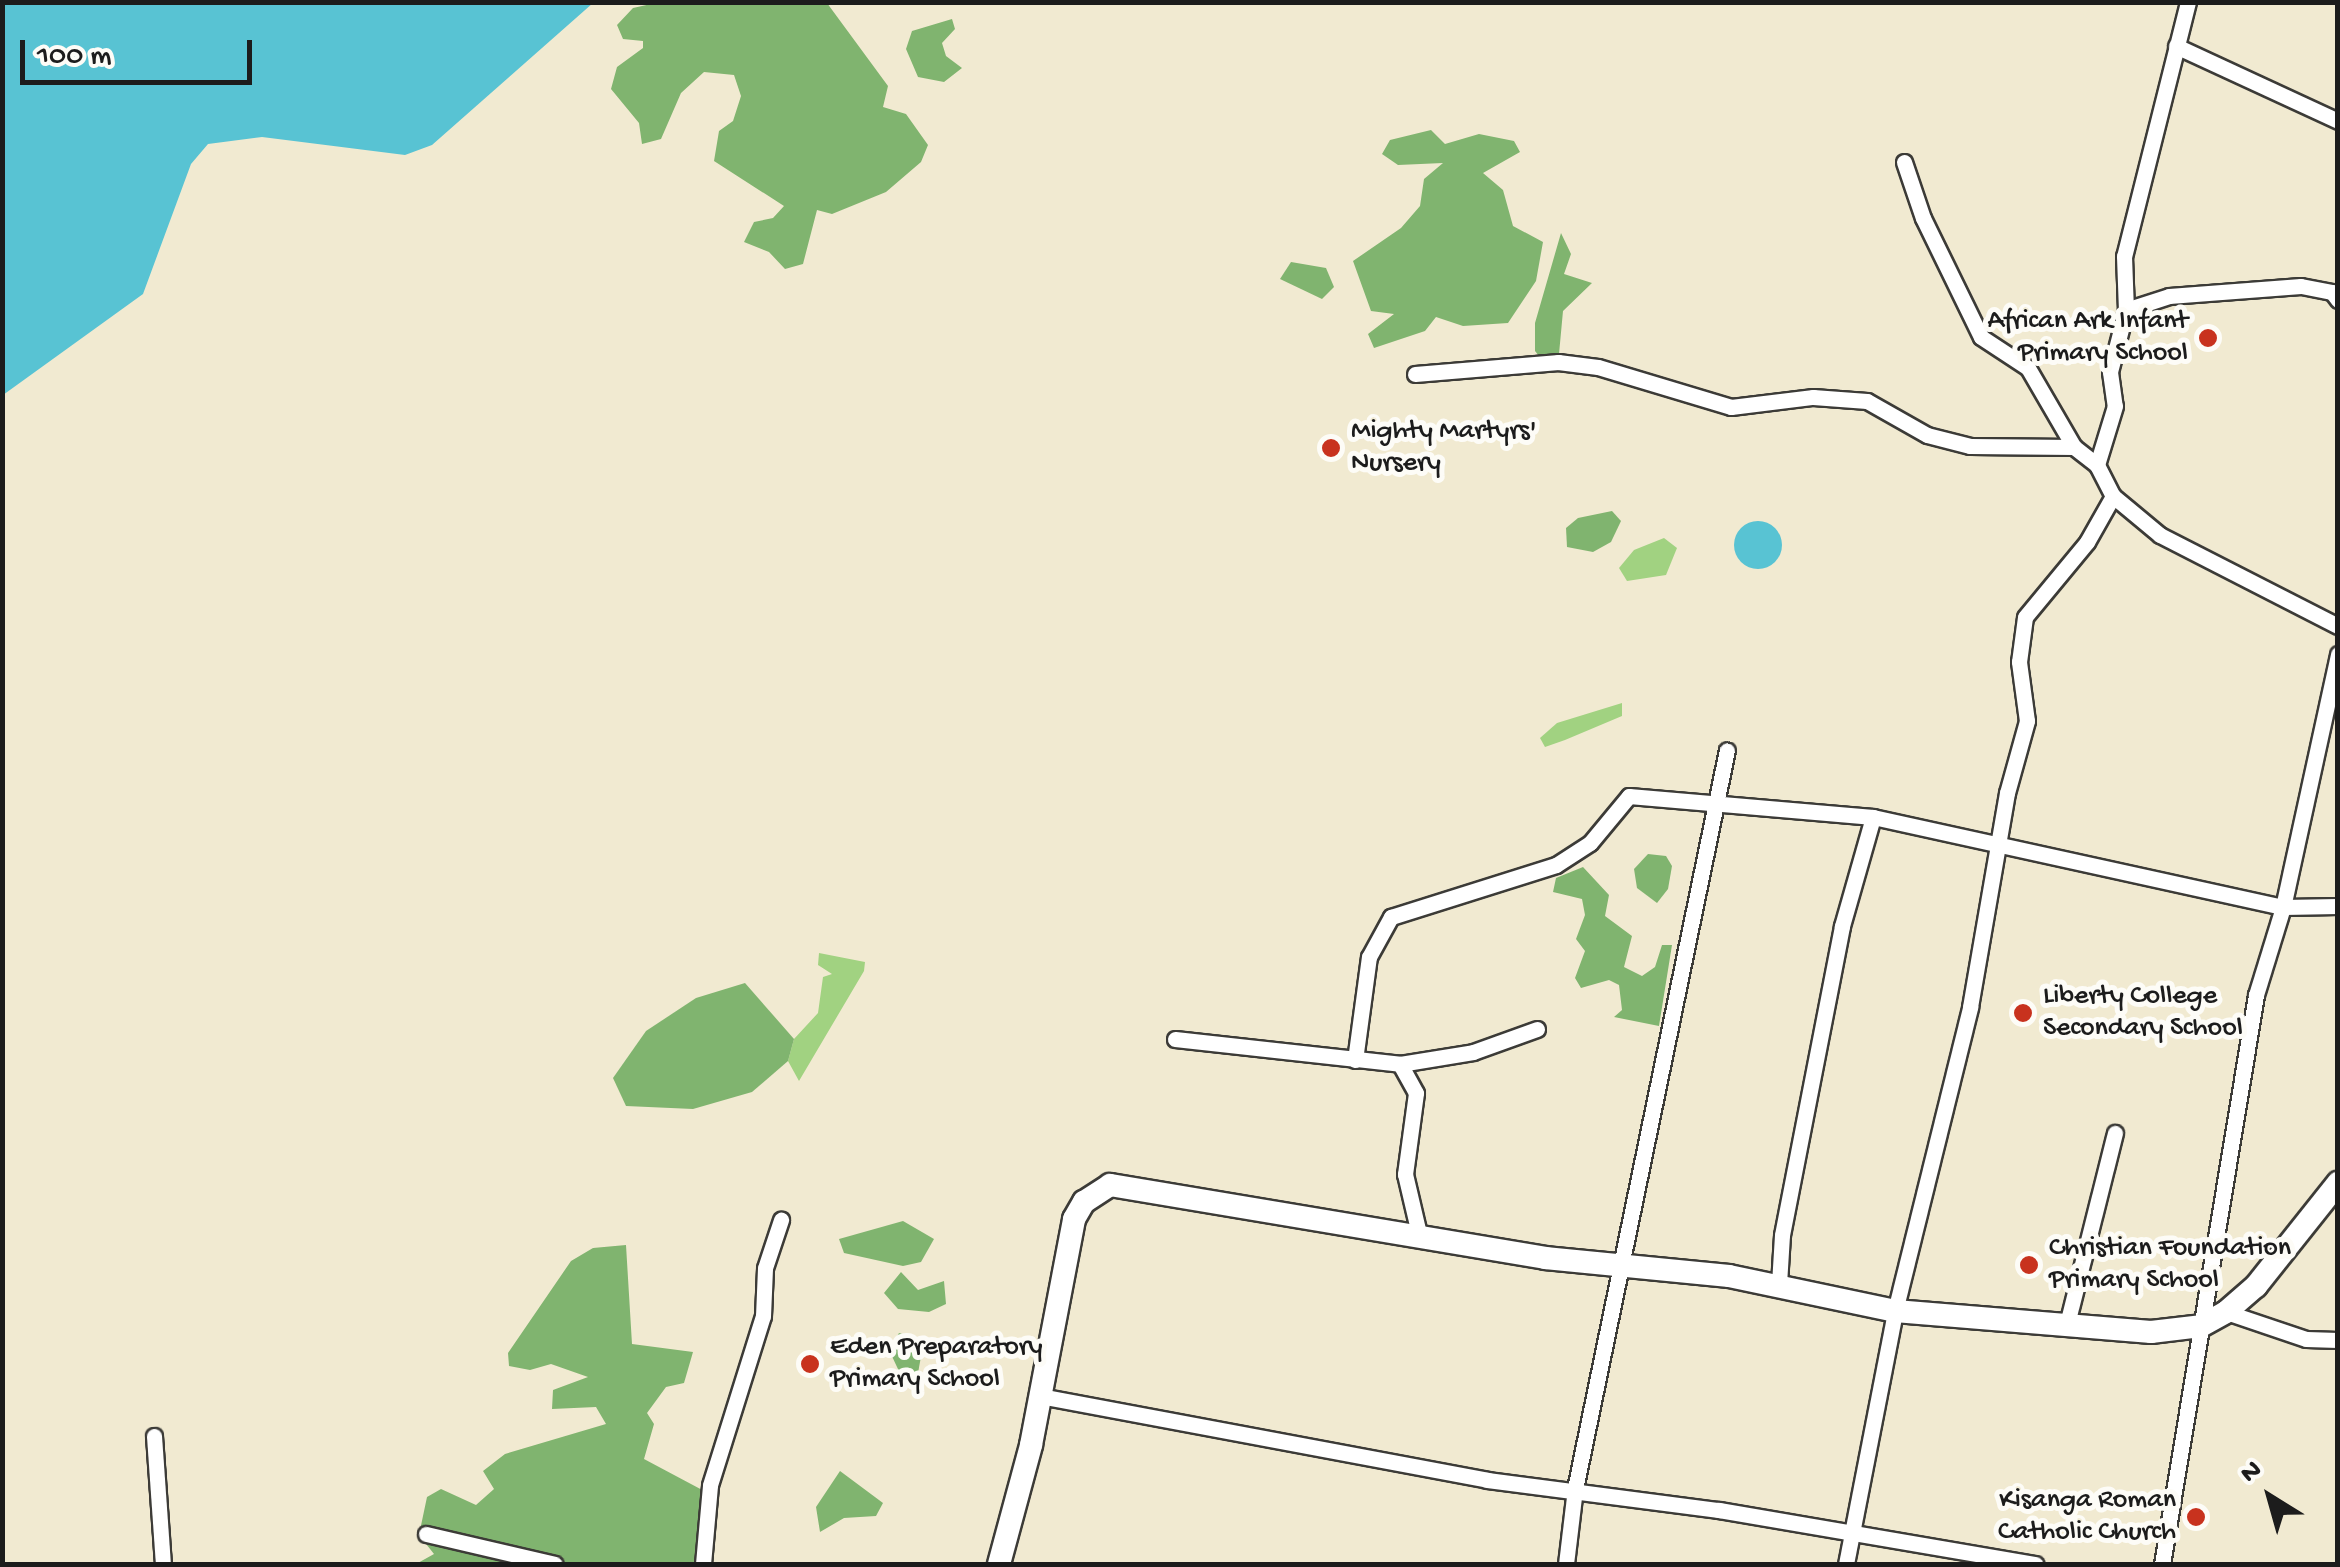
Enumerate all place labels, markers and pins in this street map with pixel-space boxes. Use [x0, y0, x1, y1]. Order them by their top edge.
place label: African Ark Infant Primary School [1988, 305, 2188, 371]
marker: African Ark Infant Primary School [2197, 327, 2219, 349]
place label: Mighty Martyrs' Nursery [1351, 415, 1537, 481]
marker: Mighty Martyrs' Nursery [1320, 437, 1342, 459]
place label: Liberty College Secondary School [2043, 980, 2243, 1046]
marker: Liberty College Secondary School [2012, 1002, 2034, 1024]
place label: Christian Foundation Primary School [2049, 1232, 2291, 1298]
marker: Christian Foundation Primary School [2018, 1254, 2040, 1276]
place label: Eden Preparatory Primary School [830, 1331, 1042, 1397]
marker: Eden Preparatory Primary School [799, 1353, 821, 1375]
place label: Kisanga Roman Catholic Church [1998, 1484, 2176, 1550]
marker: Kisanga Roman Catholic Church [2185, 1506, 2207, 1528]

